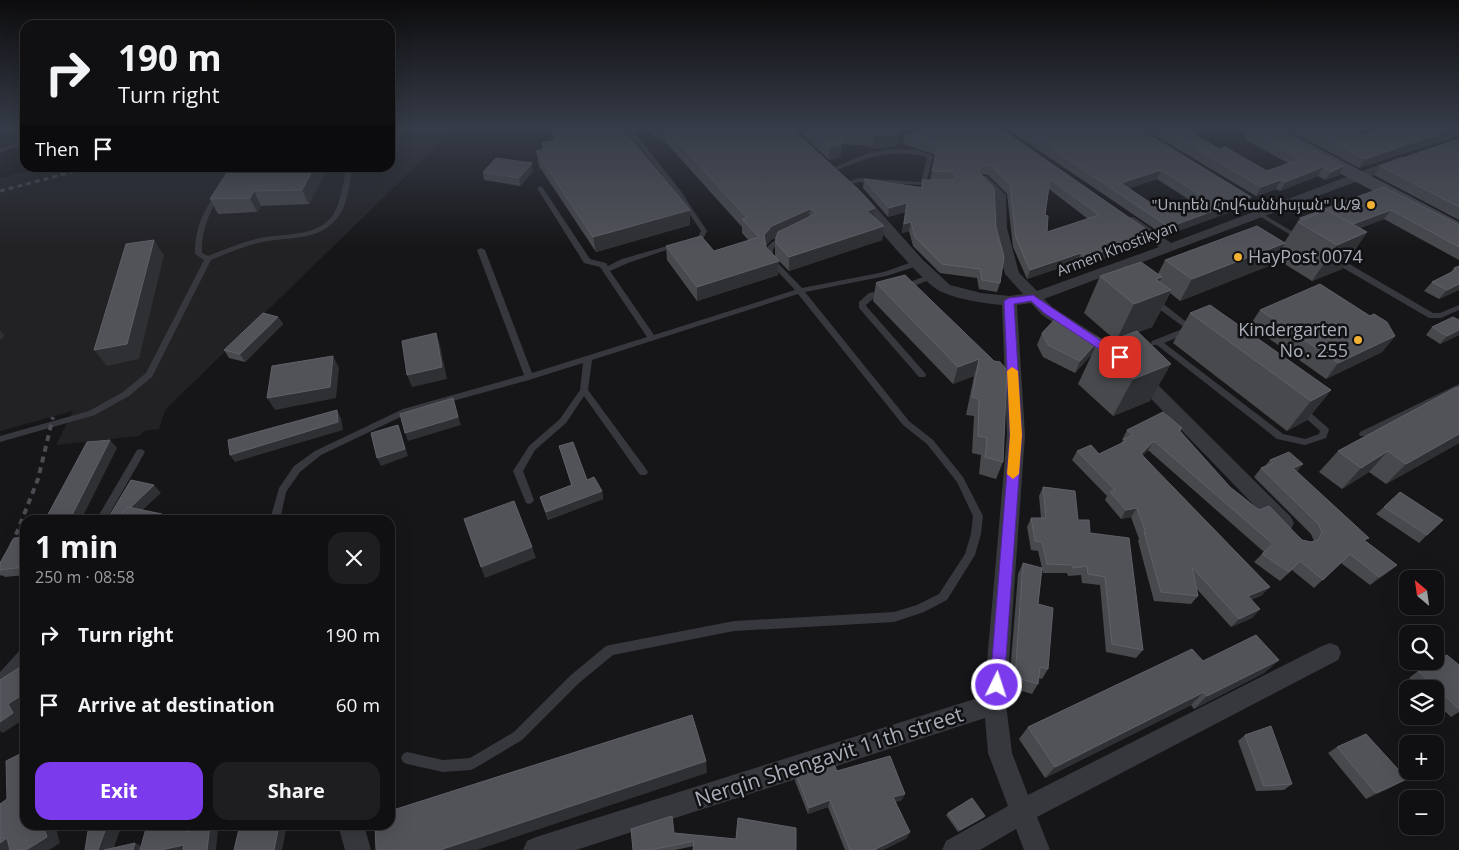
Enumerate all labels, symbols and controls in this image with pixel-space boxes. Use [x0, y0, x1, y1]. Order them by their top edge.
text: 190 m [118, 34, 222, 81]
icon: right [35, 40, 100, 105]
text: Turn right [118, 79, 220, 109]
icon: arrive [89, 135, 117, 163]
text: Then [35, 136, 79, 162]
place label: "Սուրեն Հովհաննիսյան" Ա/Ձ [1151, 194, 1361, 214]
marker: "Սուրեն Հովհաննիսյան" Ա/Ձ [1365, 199, 1377, 211]
street label: Armen Khostikyan [1053, 216, 1180, 280]
place label: HayPost 0074 [1248, 244, 1363, 268]
marker: HayPost 0074 [1232, 251, 1244, 263]
place label: Kindergarten Nօ․ 255 [1238, 317, 1348, 362]
marker: Kindergarten Nօ․ 255 [1352, 334, 1364, 346]
pin [1099, 336, 1141, 378]
icon: arrive [1106, 343, 1134, 371]
text: 1 min [35, 526, 118, 567]
button: close [328, 532, 380, 584]
text: 250 m · 08:58 [35, 566, 135, 588]
north arrow [1399, 570, 1444, 615]
map controls [1399, 570, 1444, 835]
icon: right [35, 621, 63, 649]
text: Turn right [78, 622, 173, 648]
text: 190 m [325, 622, 380, 648]
button: search [1399, 625, 1444, 670]
position arrow [970, 658, 1022, 710]
button: layers [1399, 680, 1444, 725]
icon: arrive [35, 691, 63, 719]
text: Arrive at destination [78, 692, 275, 718]
text: 60 m [336, 692, 380, 718]
street label: Nerqin Shengavit 11th street [691, 699, 966, 813]
button: + [1399, 735, 1444, 780]
button: Exit [35, 762, 203, 820]
button: Share [213, 762, 380, 820]
button: − [1399, 790, 1444, 835]

